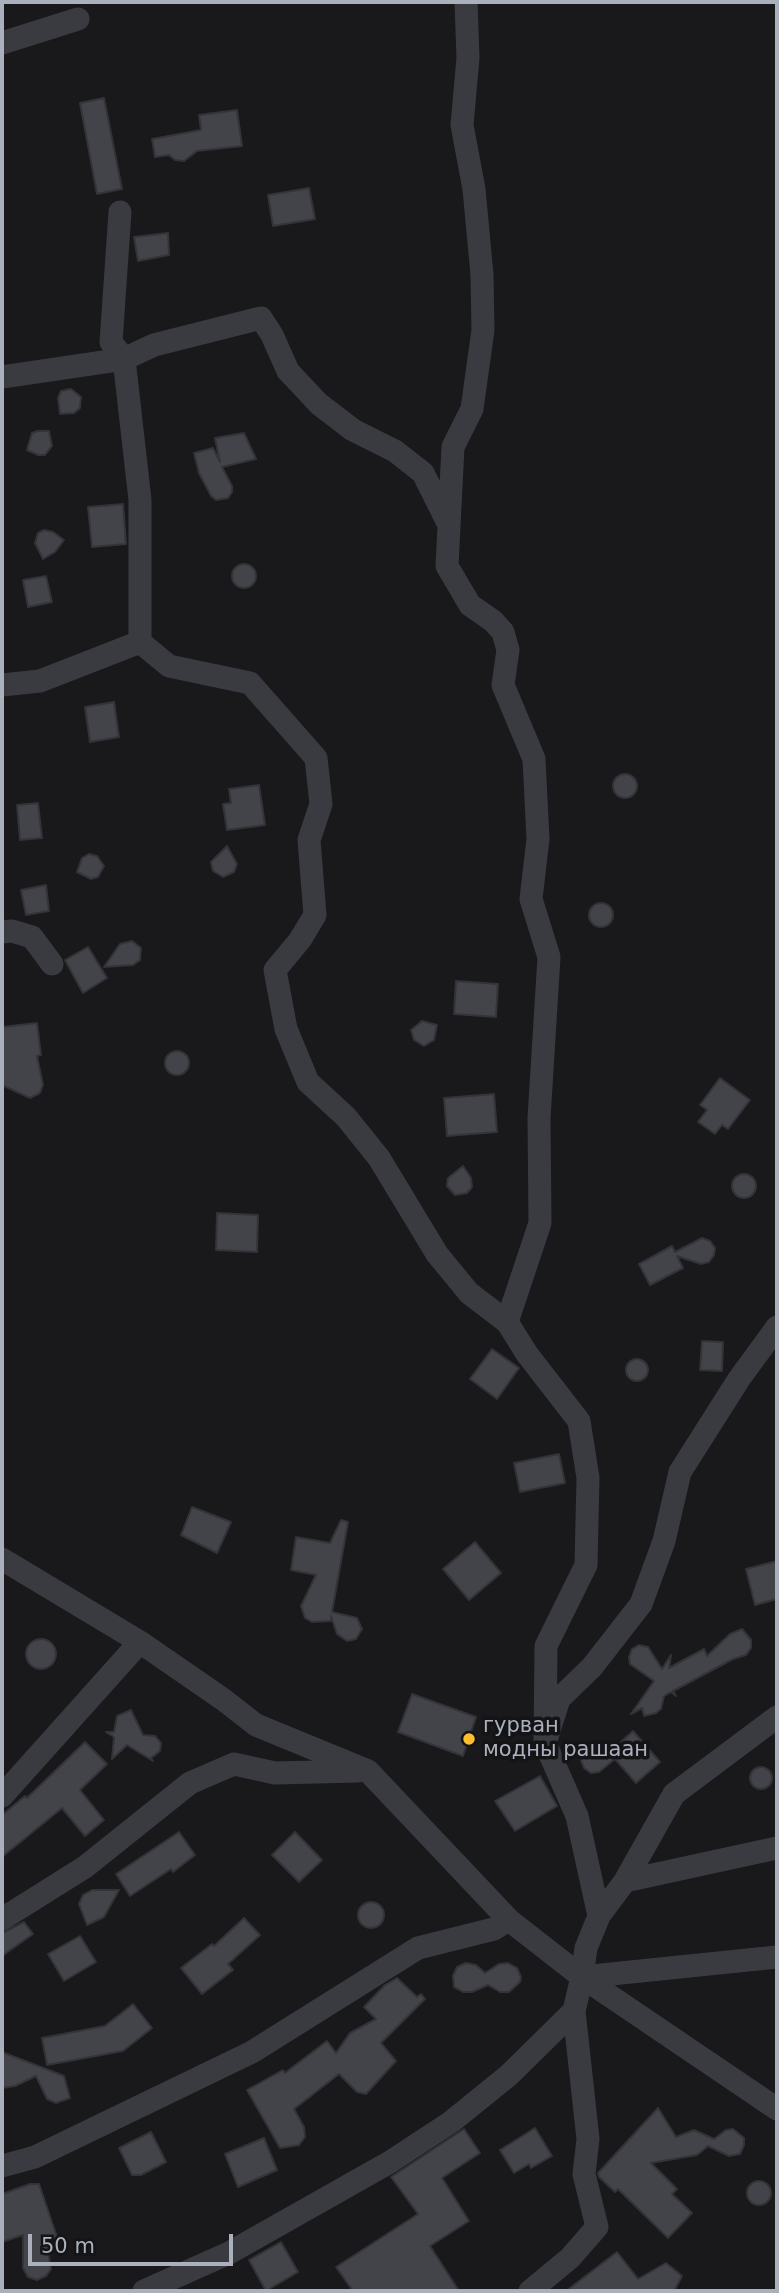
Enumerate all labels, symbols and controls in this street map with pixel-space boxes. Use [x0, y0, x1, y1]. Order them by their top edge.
place label: гурван модны рашаан [483, 1714, 648, 1764]
marker: гурван модны рашаан [461, 1731, 477, 1747]
scale bar [32, 2220, 236, 2264]
text: 50 m [41, 2234, 95, 2258]

